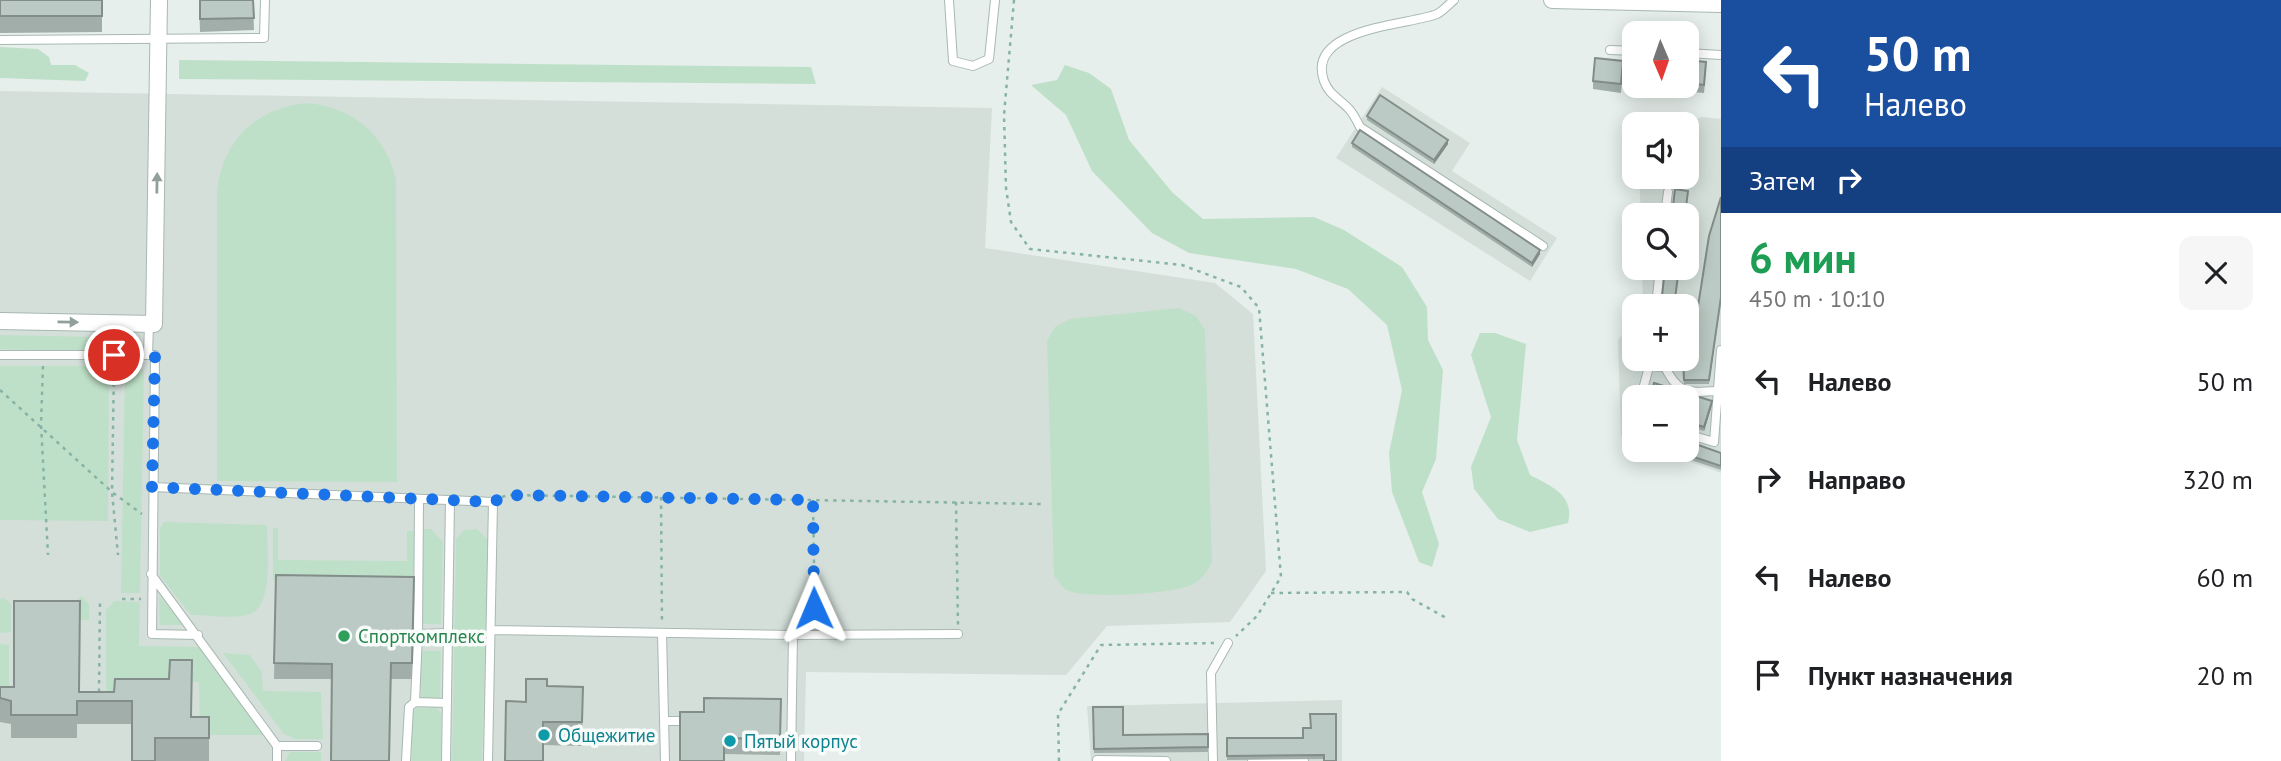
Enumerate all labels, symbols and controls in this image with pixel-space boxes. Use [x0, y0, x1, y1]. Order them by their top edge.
north arrow [1622, 21, 1699, 98]
map controls [1622, 21, 1699, 462]
text: 50 m [1864, 21, 1971, 85]
icon: left [1749, 28, 1840, 119]
text: Налево [1864, 83, 1967, 125]
button: sound [1622, 112, 1699, 189]
icon: right [1830, 161, 1868, 199]
text: Затем [1749, 164, 1816, 197]
one-way arrow [151, 172, 162, 194]
button: search [1622, 203, 1699, 280]
text: 6 мин [1749, 230, 1857, 285]
button: close [2179, 236, 2253, 310]
text: 450 m · 10:10 [1749, 284, 1885, 313]
button: + [1622, 294, 1699, 371]
one-way arrow [57, 316, 79, 328]
pin [84, 325, 144, 385]
icon: arrive [95, 336, 133, 374]
icon: left [1749, 362, 1787, 400]
text: Налево [1808, 365, 1892, 398]
text: 50 m [2197, 365, 2253, 398]
button: − [1622, 385, 1699, 462]
icon: right [1749, 460, 1787, 498]
text: Направо [1808, 463, 1906, 496]
text: 320 m [2182, 463, 2253, 496]
icon: left [1749, 558, 1787, 596]
text: Налево [1808, 561, 1892, 594]
text: 60 m [2197, 561, 2253, 594]
position arrow [777, 571, 851, 645]
place label: Спорткомплекс [358, 624, 485, 648]
marker: Спорткомплекс [336, 628, 352, 644]
icon: arrive [1749, 656, 1787, 694]
text: Пункт назначения [1808, 659, 2013, 692]
text: 20 m [2197, 659, 2253, 692]
place label: Общежитие [558, 723, 656, 747]
marker: Общежитие [536, 727, 552, 743]
place label: Пятый корпус [744, 729, 858, 753]
marker: Пятый корпус [722, 733, 738, 749]

